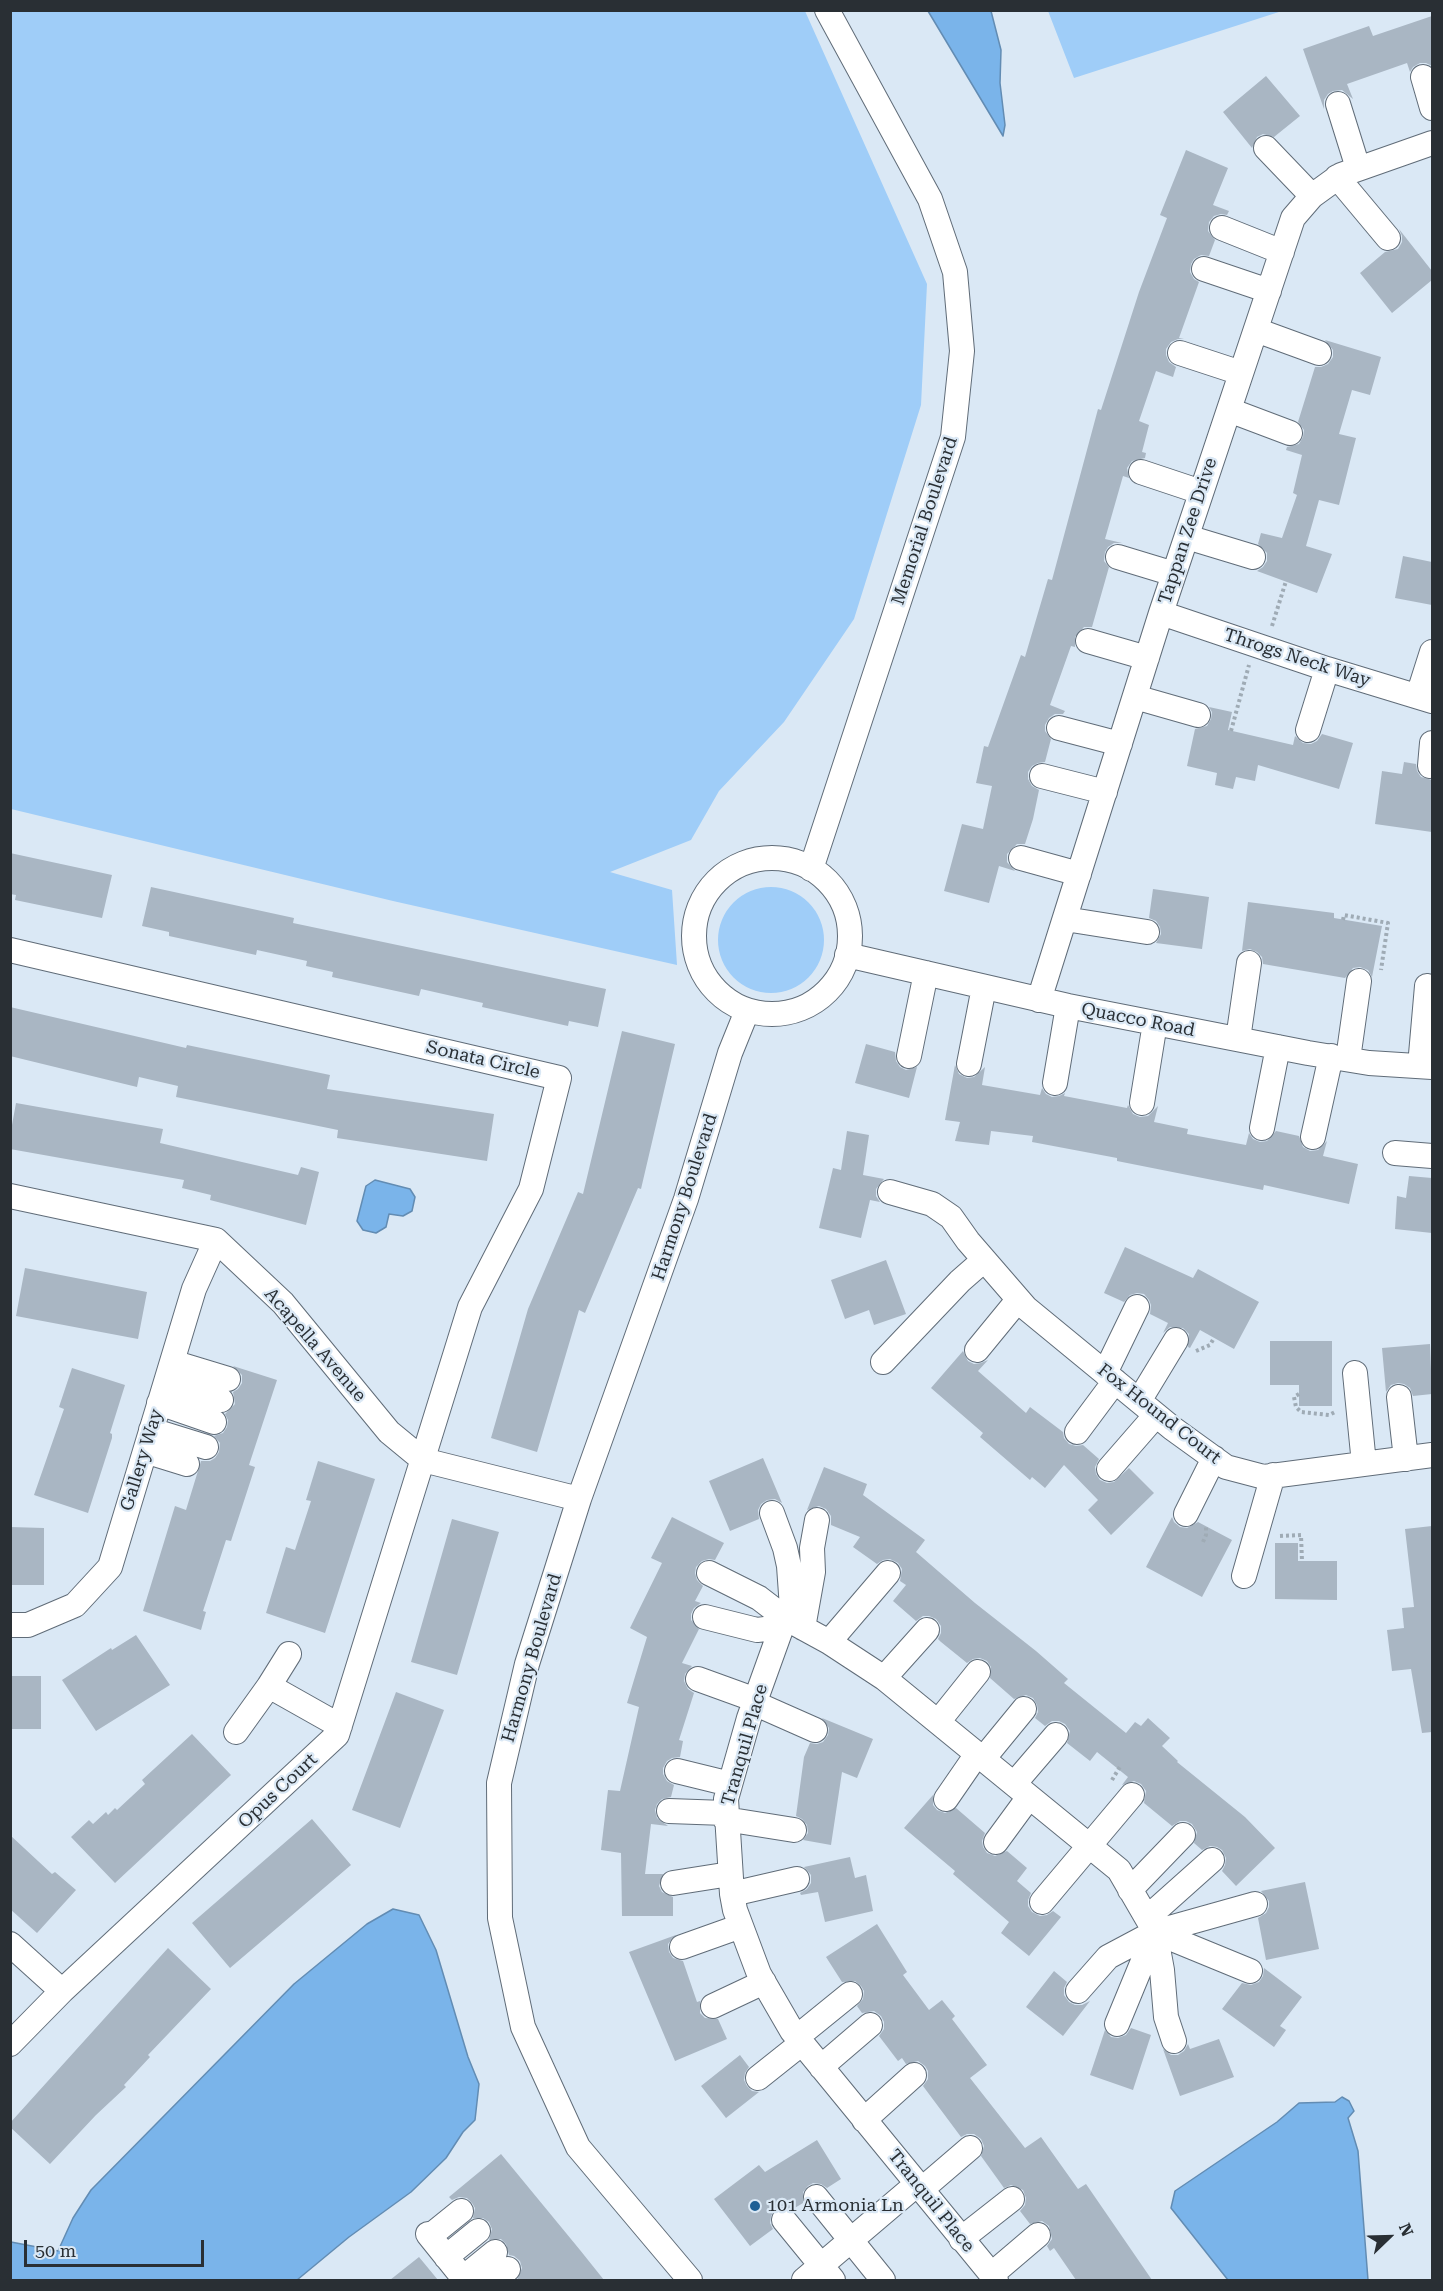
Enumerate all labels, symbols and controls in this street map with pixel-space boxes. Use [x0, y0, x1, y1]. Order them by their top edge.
street label: Memorial Boulevard [888, 434, 962, 608]
street label: Tappan Zee Drive [1154, 455, 1222, 607]
street label: Throgs Neck Way [1221, 624, 1373, 692]
street label: Quacco Road [1079, 998, 1197, 1042]
street label: Sonata Circle [424, 1036, 542, 1084]
street label: Harmony Boulevard [648, 1111, 722, 1283]
street label: Acapella Avenue [260, 1284, 370, 1406]
street label: Fox Hound Court [1093, 1359, 1225, 1469]
street label: Gallery Way [116, 1406, 168, 1514]
street label: Harmony Boulevard [498, 1571, 566, 1745]
street label: Tranquil Place [717, 1682, 773, 1808]
street label: Opus Court [234, 1749, 322, 1833]
street label: Tranquil Place [883, 2145, 979, 2257]
place label: 101 Armonia Ln [767, 2195, 904, 2217]
marker: 101 Armonia Ln [748, 2199, 762, 2213]
north arrow [1359, 2207, 1419, 2267]
text: N [1395, 2220, 1417, 2239]
scale bar [27, 2228, 207, 2266]
text: 50 m [35, 2240, 76, 2261]

